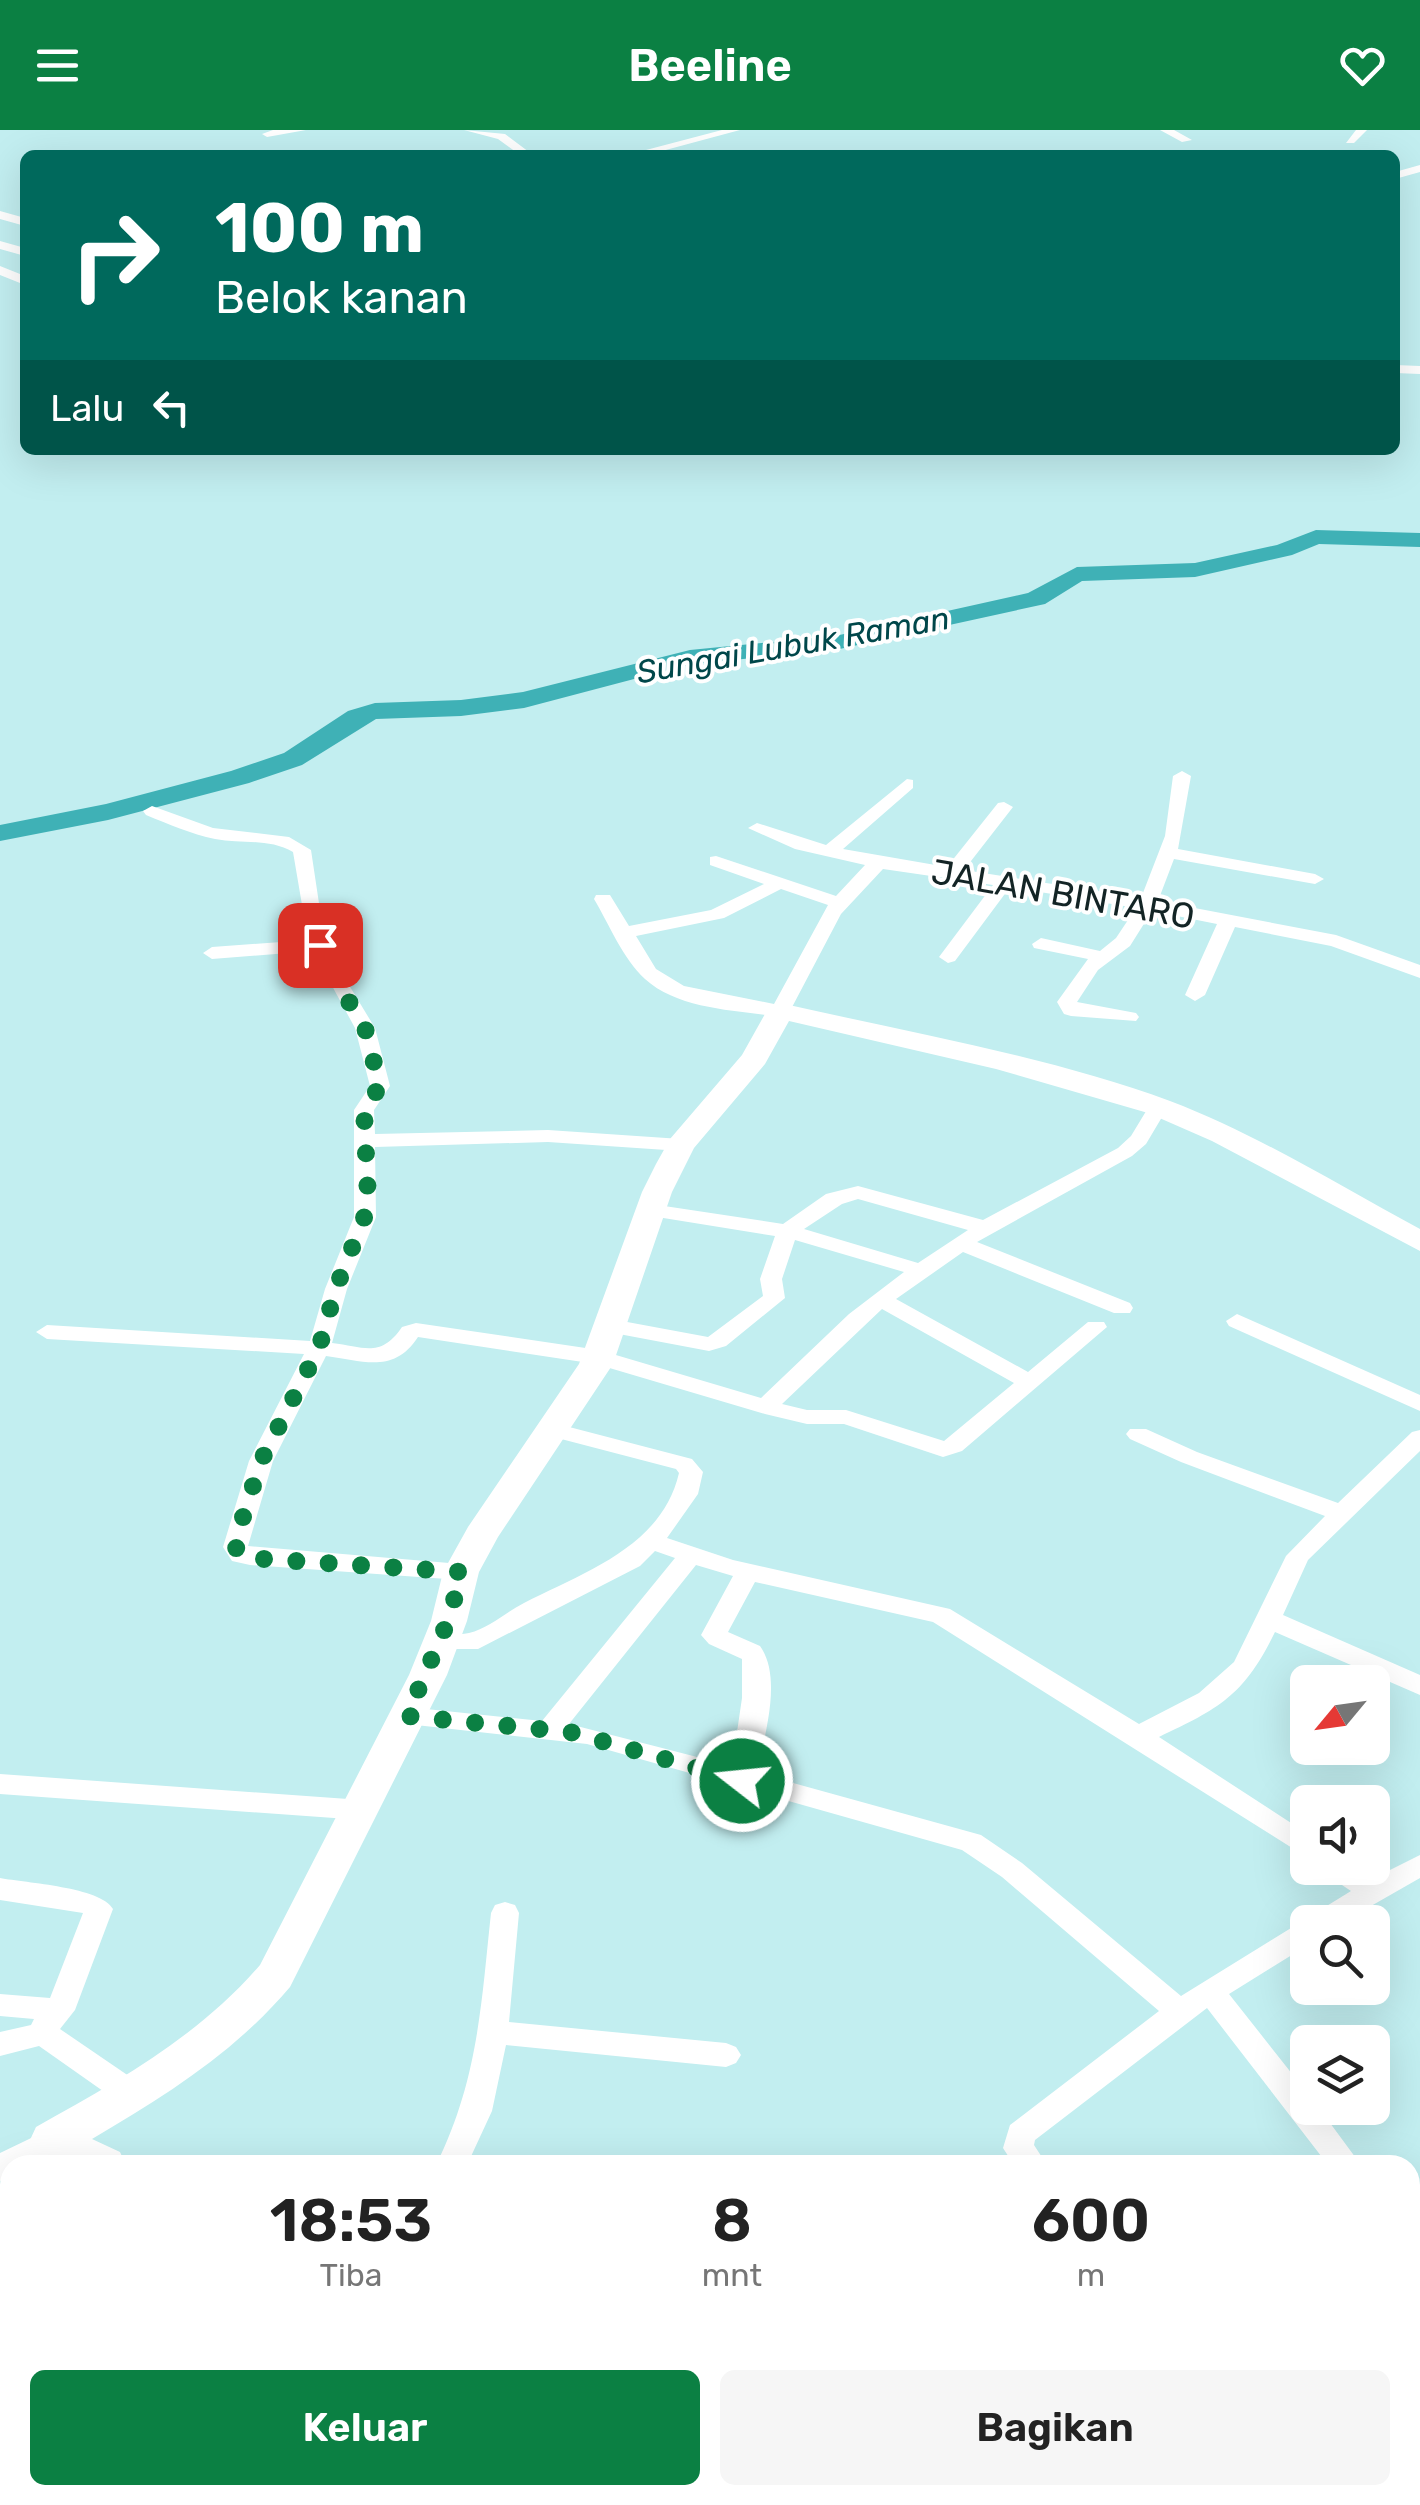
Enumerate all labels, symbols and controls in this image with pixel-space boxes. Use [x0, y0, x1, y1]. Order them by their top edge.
icon: menu [30, 38, 85, 93]
icon: heart [1335, 38, 1390, 93]
text: Beeline [628, 39, 792, 92]
text: 100 m [215, 187, 424, 270]
icon: right [50, 190, 180, 320]
text: Belok kanan [215, 271, 468, 324]
icon: left [144, 380, 199, 435]
text: Lalu [50, 385, 124, 431]
water label: Sungai Lubuk Raman [633, 599, 953, 691]
street label: JALAN BINTARO [928, 850, 1198, 938]
pin [278, 903, 363, 988]
icon: arrive [293, 918, 348, 973]
north arrow [1290, 1665, 1390, 1765]
map controls [1290, 1665, 1390, 2125]
position arrow [690, 1729, 794, 1833]
button: sound [1290, 1785, 1390, 1885]
button: search [1290, 1905, 1390, 2005]
button: layers [1290, 2025, 1390, 2125]
text: 18:53 [270, 2185, 432, 2256]
text: 8 [712, 2185, 752, 2256]
text: 600 [1032, 2185, 1150, 2256]
text: Tiba [319, 2256, 382, 2294]
text: mnt [702, 2256, 762, 2294]
text: m [1077, 2256, 1105, 2294]
button: Keluar [30, 2370, 700, 2485]
button: Bagikan [720, 2370, 1390, 2485]

